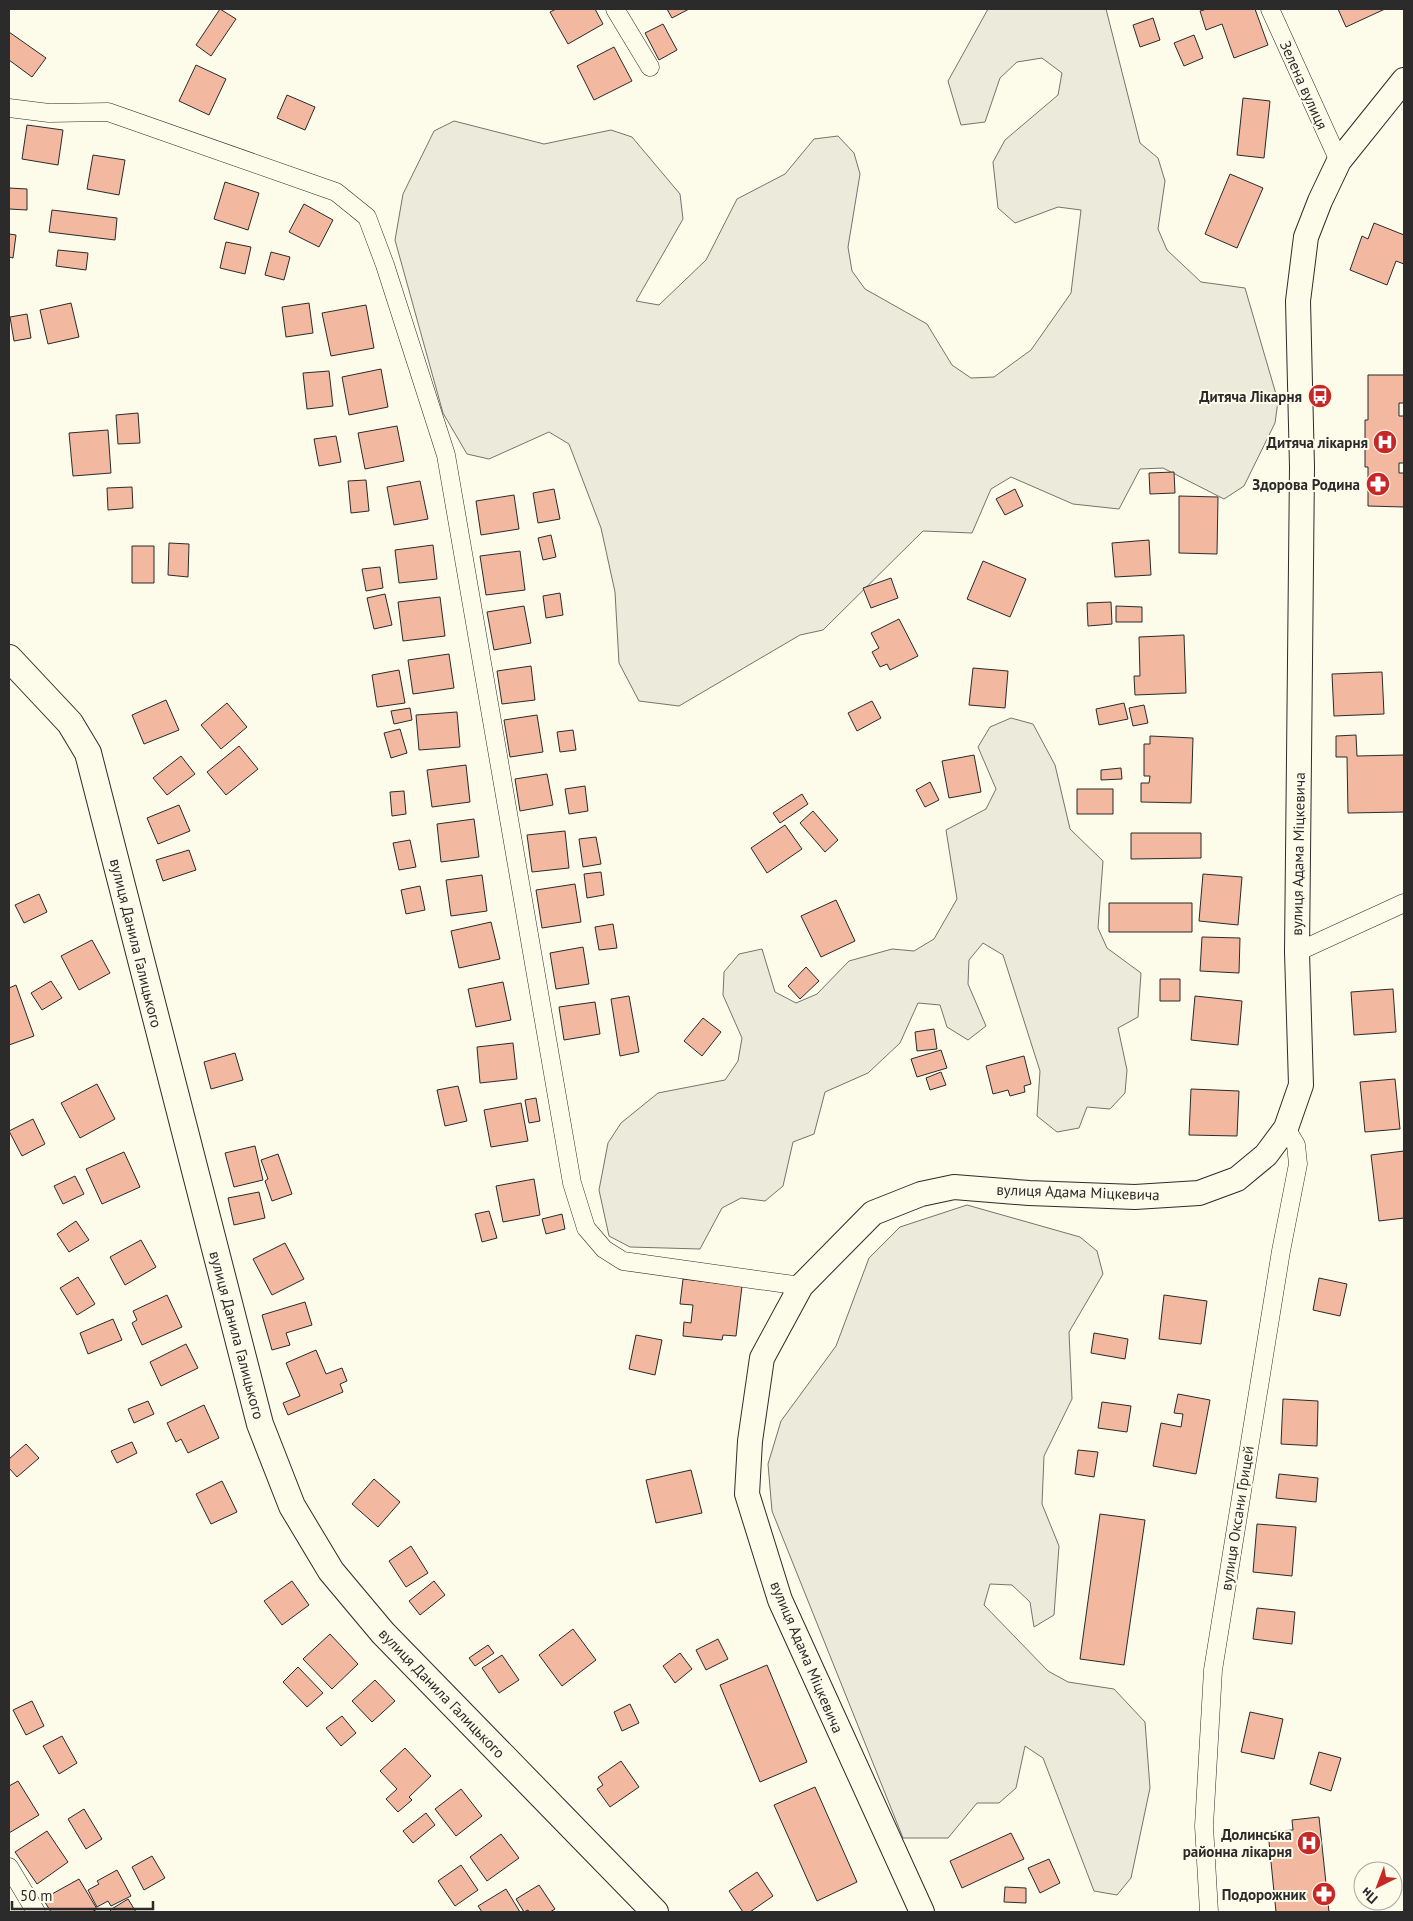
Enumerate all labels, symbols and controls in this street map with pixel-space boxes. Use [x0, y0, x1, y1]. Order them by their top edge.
street label: Зелена вулиця [1276, 38, 1332, 132]
bus stop icon: Дитяча Лікарня [1307, 383, 1333, 409]
place label: Дитяча Лікарня [1199, 387, 1302, 406]
hospital icon: Дитяча лікарня [1372, 429, 1398, 455]
place label: Дитяча лікарня [1267, 433, 1368, 452]
pharmacy icon: Здорова Родина [1365, 471, 1391, 497]
place label: Здорова Родина [1252, 475, 1360, 494]
street label: вулиця Адама Міцкевича [1287, 772, 1309, 936]
street label: вулиця Данила Галицького [106, 857, 166, 1029]
street label: вулиця Адама Міцкевича [996, 1180, 1160, 1204]
street label: вулиця Данила Галицького [205, 1249, 269, 1421]
street label: вулиця Оксани Грицей [1216, 1444, 1258, 1592]
street label: вулиця Адама Міцкевича [766, 1578, 848, 1736]
street label: вулиця Данила Галицького [375, 1624, 509, 1762]
place label: Долинська районна лікарня [1183, 1825, 1292, 1861]
hospital icon: Долинська районна лікарня [1296, 1830, 1322, 1856]
north arrow [1353, 1861, 1403, 1911]
scale bar [12, 1878, 154, 1910]
pharmacy icon: Подорожник [1311, 1881, 1337, 1907]
text: Пн [1357, 1883, 1381, 1908]
place label: Подорожник [1222, 1885, 1307, 1904]
text: 50 m [20, 1886, 53, 1905]

